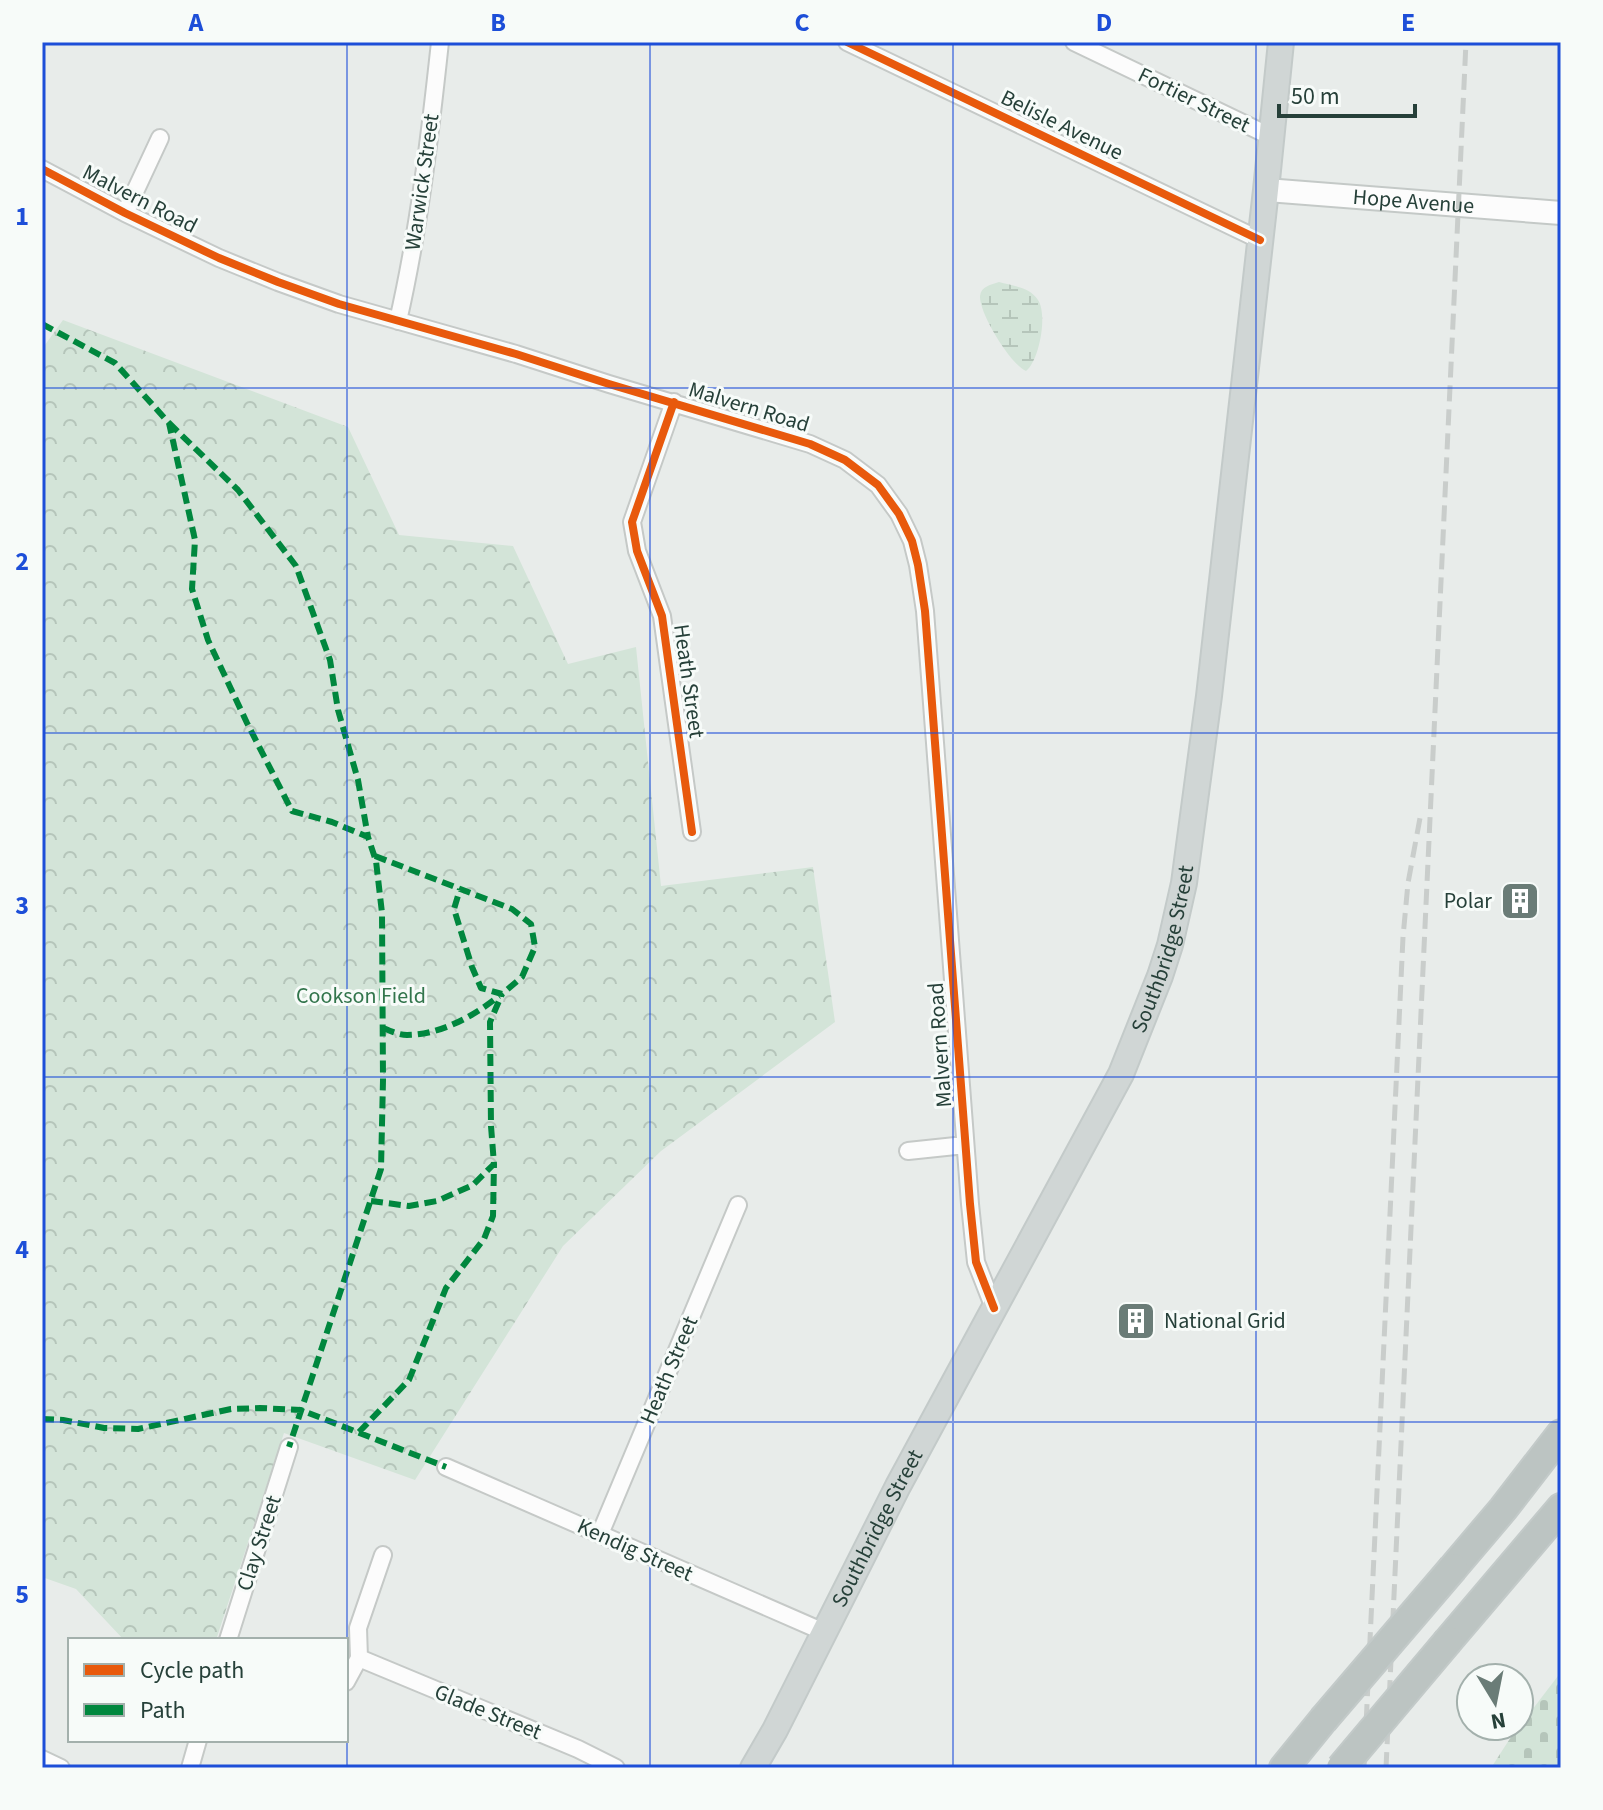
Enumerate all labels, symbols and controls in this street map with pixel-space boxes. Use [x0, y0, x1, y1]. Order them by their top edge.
text: A [188, 4, 205, 41]
text: B [490, 4, 506, 41]
text: C [794, 4, 810, 41]
text: D [1096, 4, 1112, 41]
text: E [1401, 4, 1415, 41]
street label: Fortier Street [1133, 59, 1256, 141]
scale bar [1279, 68, 1415, 118]
text: 50 m [1291, 79, 1340, 114]
street label: Belisle Avenue [995, 82, 1129, 169]
street label: Warwick Street [397, 111, 448, 252]
street label: Malvern Road [77, 156, 203, 242]
street label: Hope Avenue [1352, 181, 1476, 222]
text: 1 [15, 198, 29, 235]
street label: Malvern Road [685, 373, 813, 441]
text: 2 [15, 543, 29, 580]
street label: Heath Street [665, 622, 713, 741]
street label: Southbridge Street [1123, 863, 1202, 1038]
building icon: Polar [1499, 880, 1541, 922]
place label: Polar [1444, 885, 1492, 917]
text: 3 [15, 887, 29, 924]
park label: Cookson Field [296, 980, 426, 1012]
street label: Malvern Road [920, 981, 960, 1109]
text: 4 [15, 1231, 29, 1268]
building icon: National Grid [1115, 1300, 1157, 1342]
place label: National Grid [1164, 1305, 1286, 1337]
street label: Heath Street [632, 1310, 706, 1429]
street label: Southbridge Street [823, 1443, 931, 1613]
street label: Clay Street [228, 1490, 290, 1595]
street label: Kendig Street [572, 1510, 699, 1590]
text: 5 [15, 1576, 29, 1613]
legend [68, 1638, 348, 1742]
text: Cycle path [140, 1653, 244, 1688]
north arrow [1455, 1662, 1535, 1742]
street label: Glade Street [430, 1676, 547, 1748]
text: Path [140, 1693, 186, 1728]
text: N [1488, 1704, 1508, 1738]

